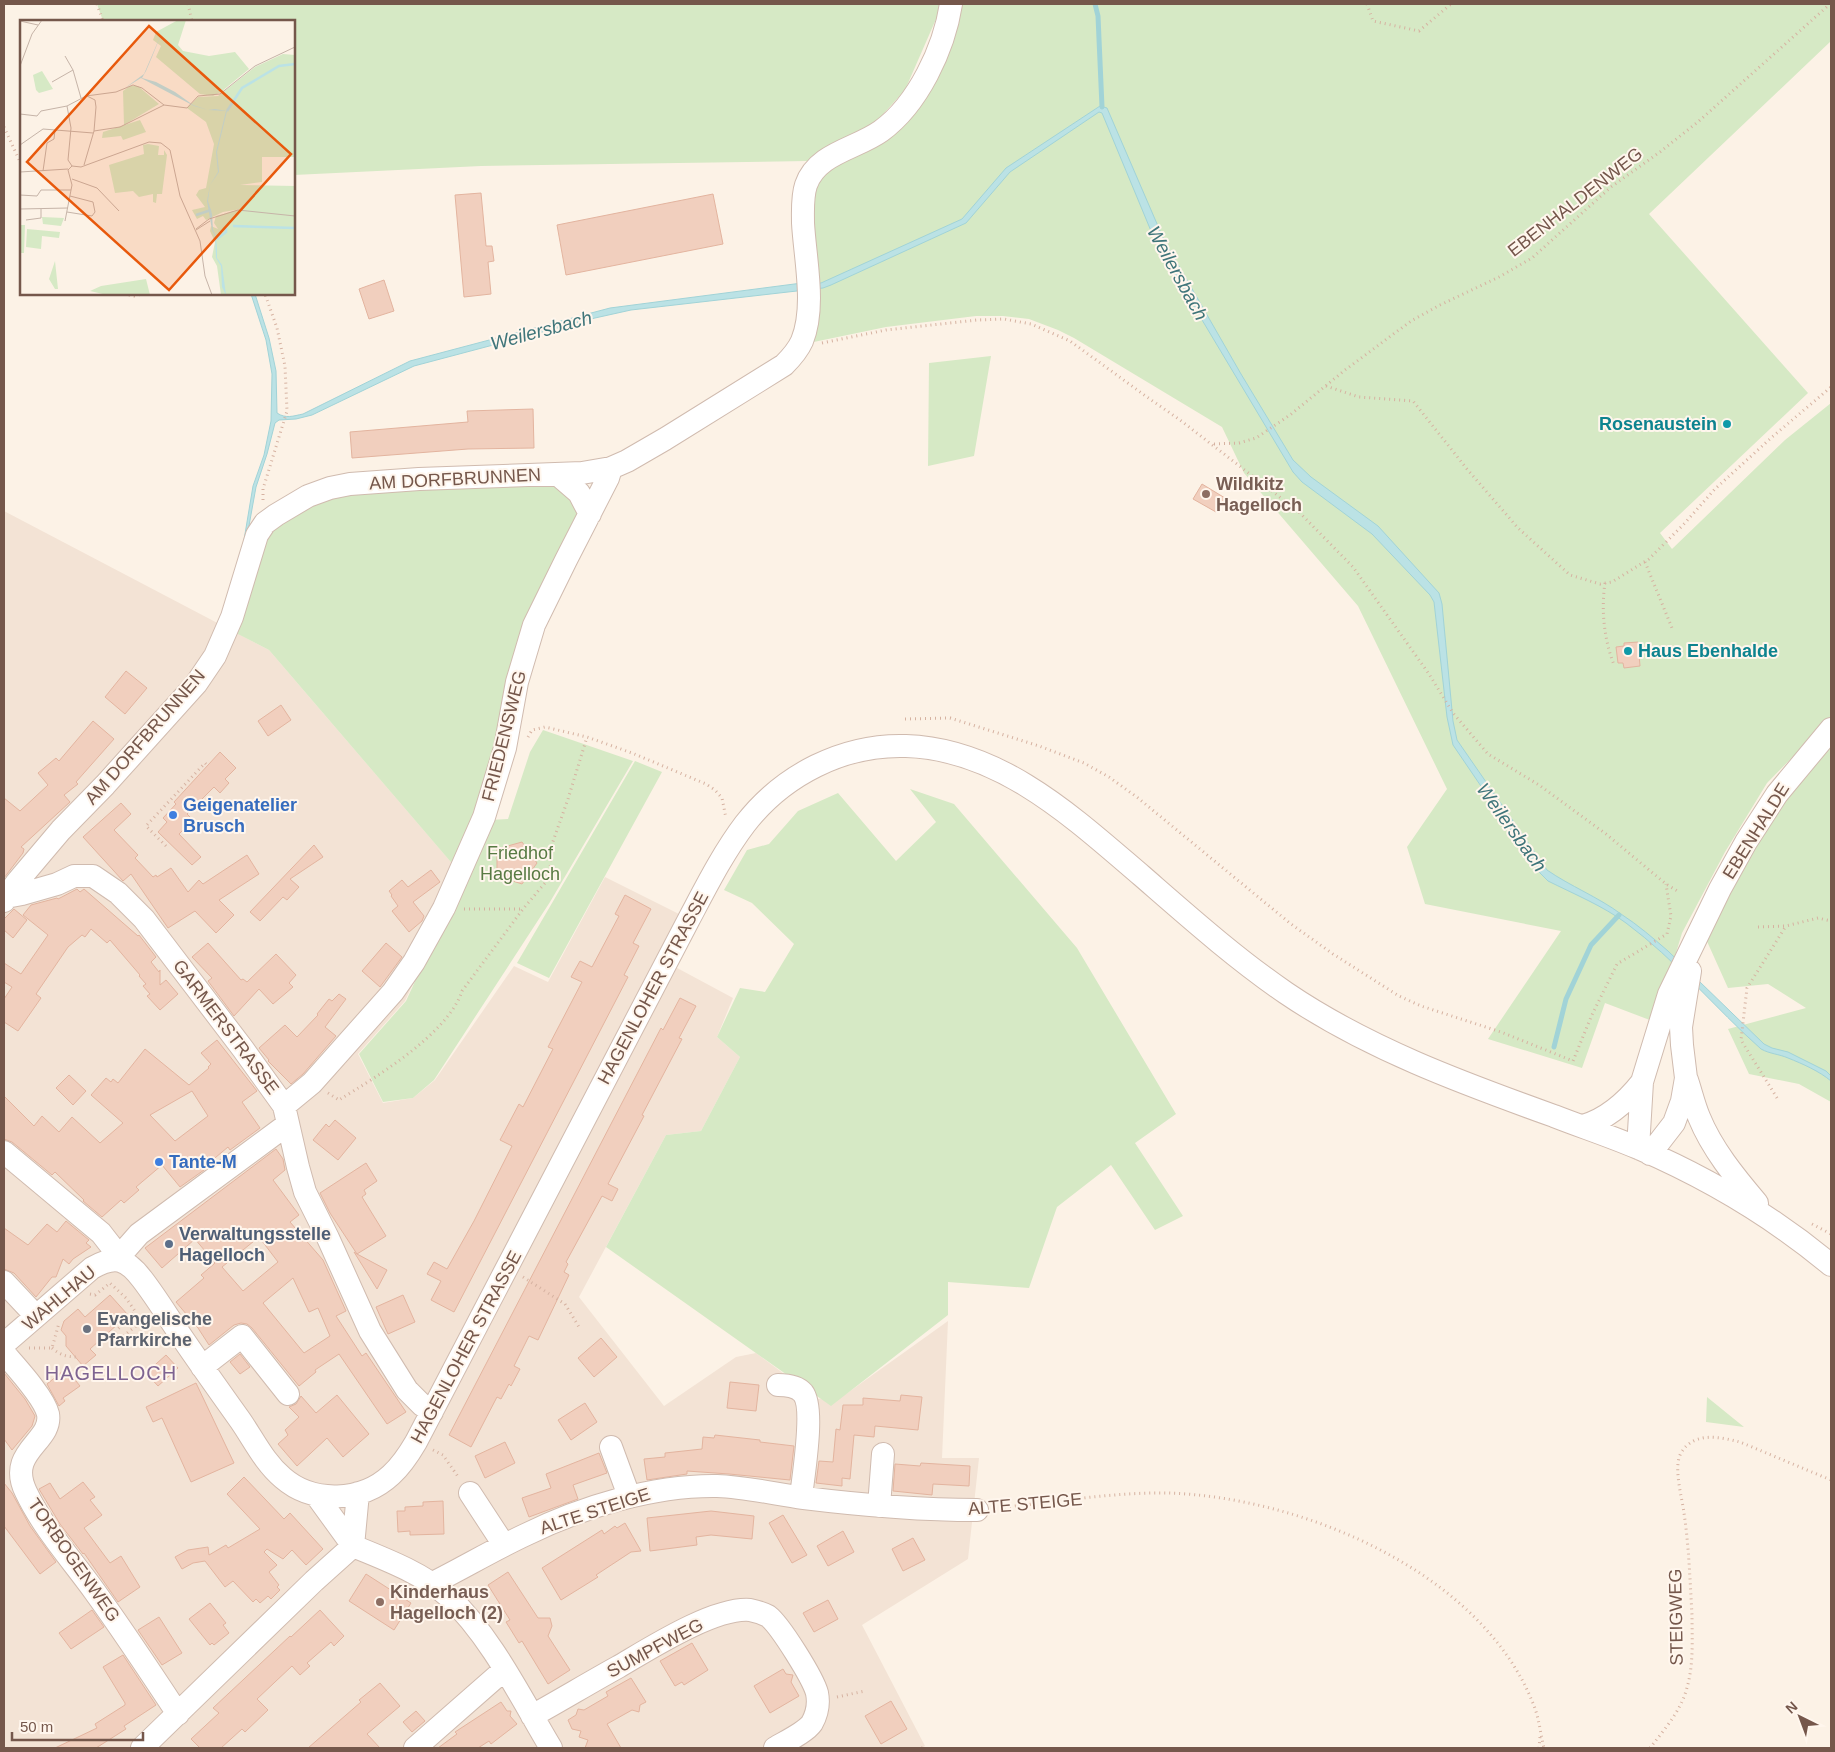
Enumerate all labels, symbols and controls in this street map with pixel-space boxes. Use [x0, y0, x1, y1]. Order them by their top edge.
inset map [20, 20, 295, 295]
street label: EBENHALDENWEG [1504, 143, 1646, 261]
water label: Weilersbach [1143, 223, 1212, 324]
water label: Weilersbach [488, 307, 594, 354]
place label: Rosenaustein [1599, 414, 1717, 434]
marker: Rosenaustein [1721, 418, 1733, 430]
street label: AM DORFBRUNNEN [369, 465, 541, 493]
place label: Wildkitz Hagelloch [1216, 474, 1302, 515]
marker: Wildkitz Hagelloch [1200, 488, 1212, 500]
place label: Haus Ebenhalde [1638, 641, 1778, 661]
marker: Haus Ebenhalde [1622, 645, 1634, 657]
street label: AM DORFBRUNNEN [81, 666, 209, 808]
street label: FRIEDENSWEG [478, 669, 530, 803]
water label: Weilersbach [1472, 779, 1551, 876]
street label: EBENHALDE [1719, 779, 1793, 883]
place label: Geigenatelier Brusch [183, 795, 297, 836]
marker: Geigenatelier Brusch [167, 809, 179, 821]
park label: Friedhof Hagelloch [480, 843, 560, 884]
street label: HAGENLOHER STRASSE [594, 888, 712, 1088]
street label: GARMERSTRASSE [169, 956, 283, 1098]
place label: Tante-M [169, 1152, 237, 1172]
marker: Tante-M [153, 1156, 165, 1168]
place label: Verwaltungsstelle Hagelloch [179, 1224, 331, 1265]
marker: Verwaltungsstelle Hagelloch [163, 1238, 175, 1250]
street label: HAGENLOHER STRASSE [407, 1247, 525, 1447]
street label: WAHLHAU [18, 1262, 100, 1334]
place label: Evangelische Pfarrkirche [97, 1309, 212, 1350]
marker: Evangelische Pfarrkirche [81, 1323, 93, 1335]
district label: HAGELLOCH [45, 1362, 177, 1384]
street label: ALTE STEIGE [537, 1484, 653, 1538]
street label: ALTE STEIGE [967, 1489, 1083, 1519]
street label: TORBOGENWEG [24, 1495, 124, 1625]
street label: STEIGWEG [1665, 1568, 1687, 1666]
place label: Kinderhaus Hagelloch (2) [390, 1582, 503, 1623]
marker: Kinderhaus Hagelloch (2) [374, 1596, 386, 1608]
street label: SUMPFWEG [604, 1614, 706, 1682]
north arrow [1775, 1692, 1825, 1742]
text: N [1782, 1698, 1800, 1717]
scale bar [12, 1710, 144, 1742]
text: 50 m [20, 1718, 53, 1735]

